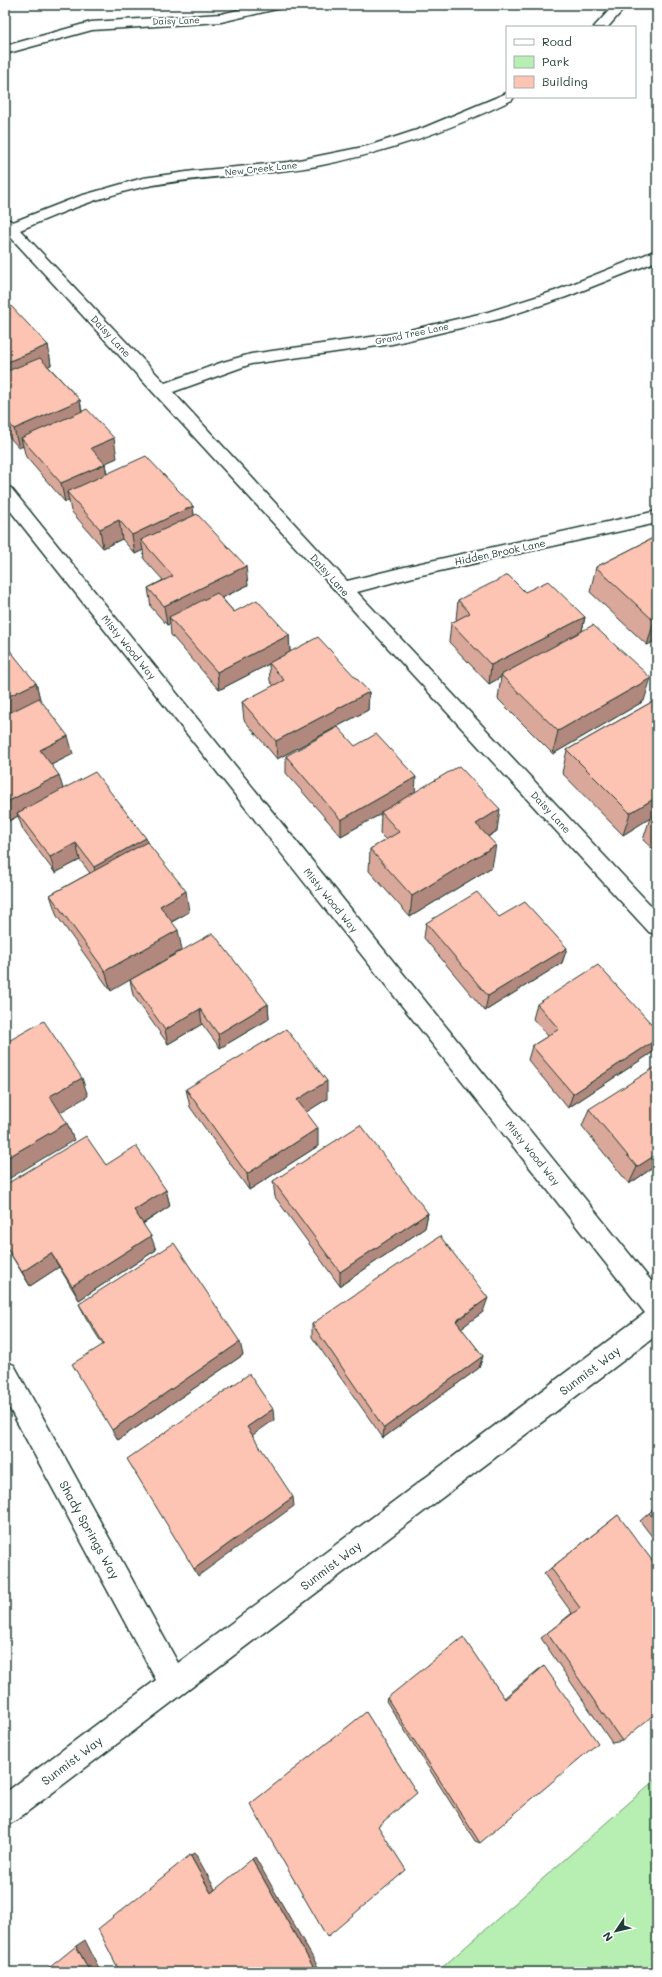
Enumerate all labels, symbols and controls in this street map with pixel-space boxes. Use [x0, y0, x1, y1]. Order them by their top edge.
street label: Daisy Lane [152, 14, 200, 27]
legend [506, 26, 636, 98]
text: Road [542, 33, 572, 49]
text: Park [542, 53, 569, 69]
text: Building [542, 73, 588, 89]
street label: New Creek Lane [224, 159, 298, 178]
street label: Daisy Lane [88, 312, 134, 360]
street label: Grand Tree Lane [374, 320, 450, 347]
street label: Hidden Brook Lane [453, 536, 547, 568]
street label: Daisy Lane [307, 551, 353, 599]
street label: Misty Wood Way [99, 612, 159, 682]
street label: Daisy Lane [528, 788, 574, 836]
street label: Misty Wood Way [301, 865, 361, 935]
street label: Misty Wood Way [503, 1118, 563, 1188]
street label: Sunmist Way [556, 1342, 623, 1398]
street label: Shady Springs Way [56, 1477, 124, 1582]
street label: Sunmist Way [297, 1537, 364, 1593]
street label: Sunmist Way [38, 1732, 105, 1788]
north arrow [596, 1911, 636, 1951]
text: N [599, 1929, 616, 1945]

